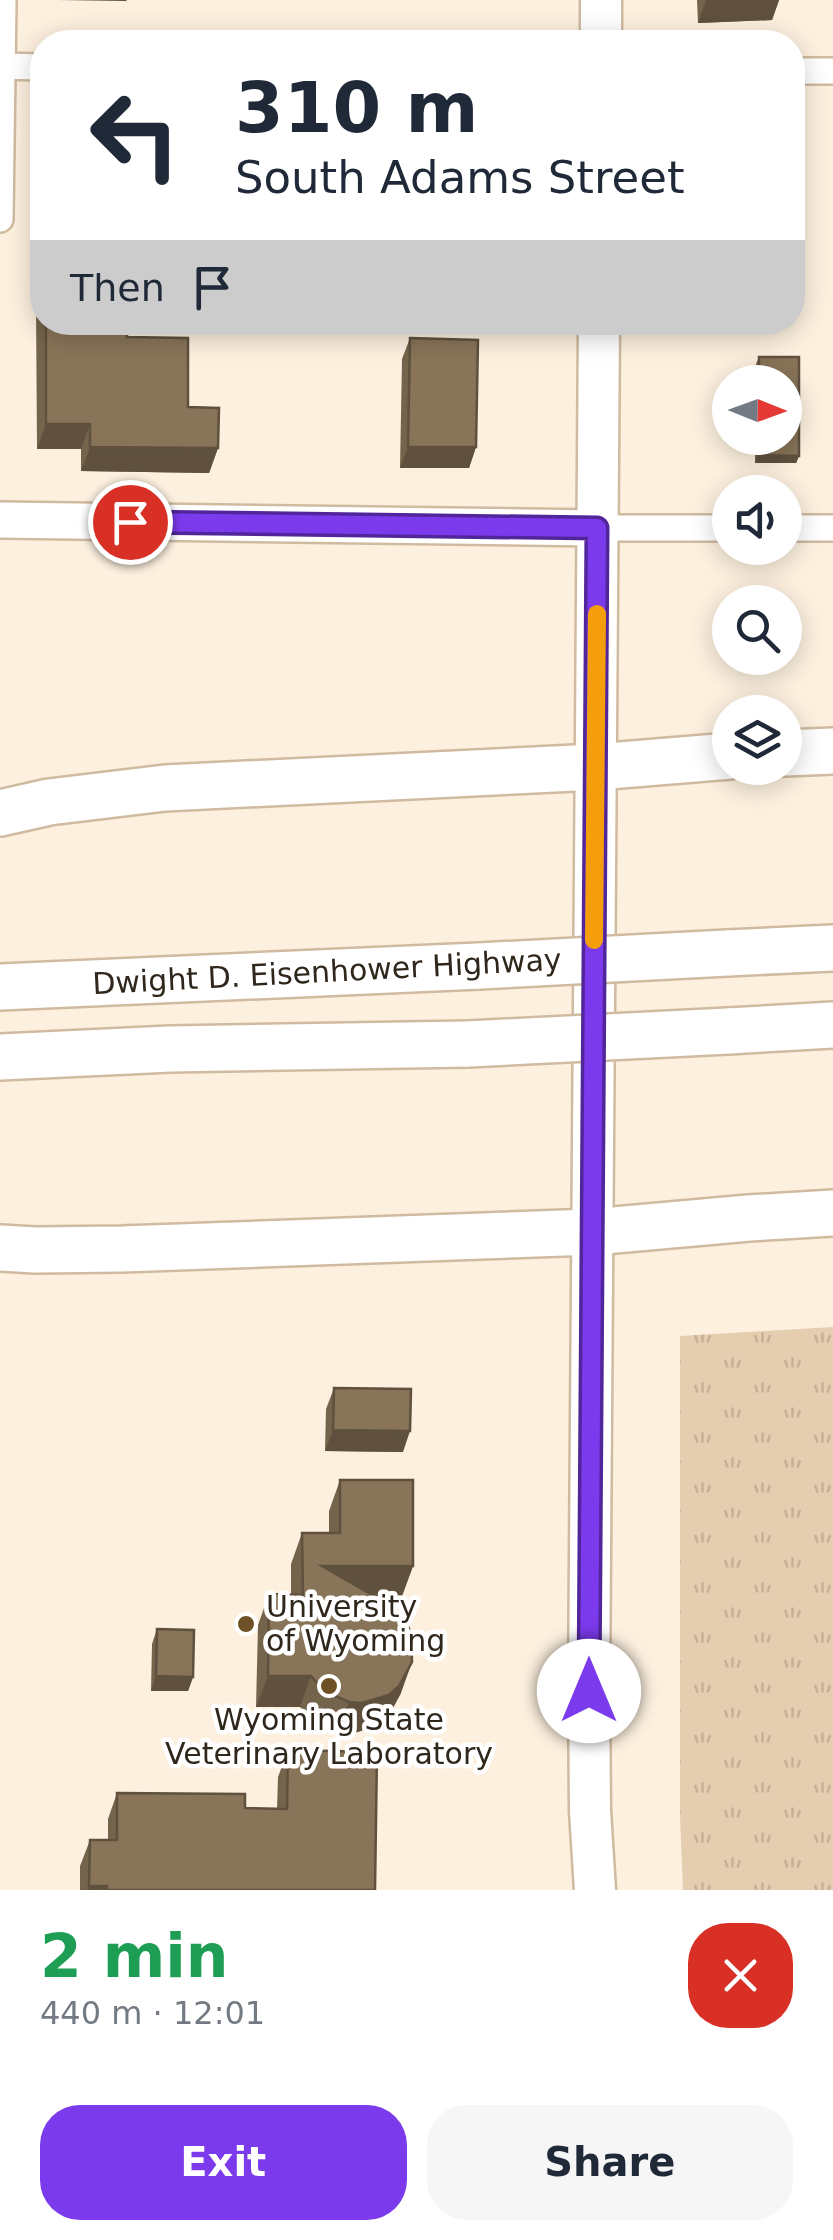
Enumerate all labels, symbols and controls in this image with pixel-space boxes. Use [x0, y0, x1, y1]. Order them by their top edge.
text: 310 m [235, 67, 478, 149]
icon: left [70, 70, 200, 200]
text: South Adams Street [235, 151, 685, 204]
icon: arrive [185, 260, 240, 315]
text: Then [70, 266, 165, 310]
north arrow [712, 365, 802, 455]
map controls [712, 365, 802, 785]
button: sound [712, 475, 802, 565]
pin [88, 480, 173, 565]
icon: arrive [103, 495, 158, 550]
button: search [712, 585, 802, 675]
button: layers [712, 695, 802, 785]
street label: Dwight D. Eisenhower Highway [92, 942, 562, 1001]
place label: University of Wyoming [266, 1589, 445, 1658]
marker: University of Wyoming [235, 1613, 257, 1635]
position arrow [537, 1639, 641, 1743]
marker: Wyoming State Veterinary Laboratory [318, 1675, 340, 1697]
place label: Wyoming State Veterinary Laboratory [165, 1702, 493, 1771]
text: 2 min [40, 1921, 228, 1991]
button: close [688, 1923, 793, 2028]
text: 440 m · 12:01 [40, 1994, 265, 2032]
button: Exit [40, 2105, 407, 2220]
button: Share [427, 2105, 793, 2220]

